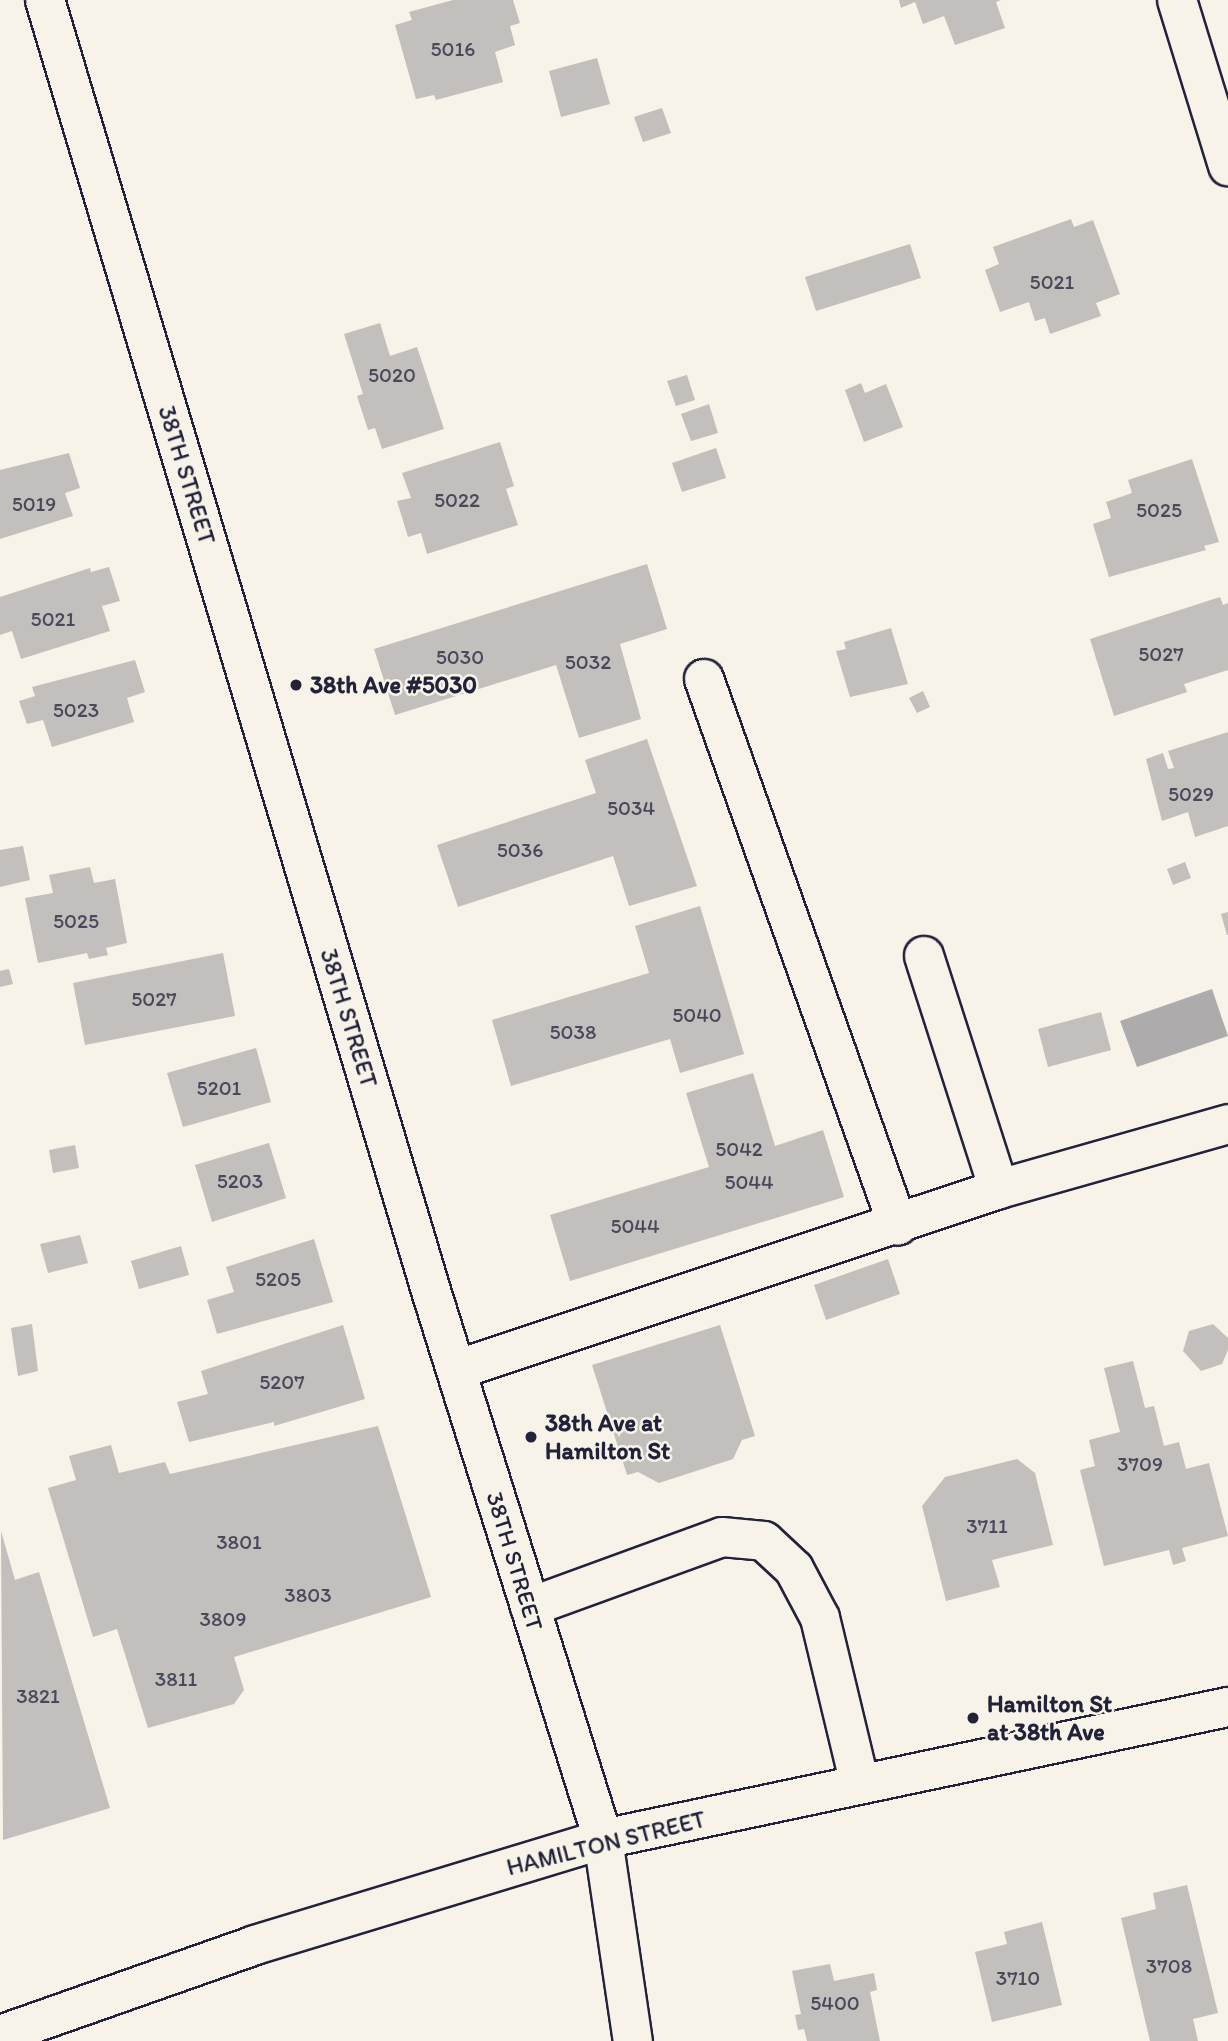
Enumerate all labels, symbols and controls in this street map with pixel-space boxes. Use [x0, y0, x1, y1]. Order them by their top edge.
house number: 5016 [431, 36, 475, 62]
house number: 5021 [1030, 269, 1074, 295]
house number: 5020 [368, 362, 416, 388]
street label: 38TH STREET [152, 402, 222, 548]
house number: 5022 [434, 487, 480, 513]
house number: 5019 [12, 491, 56, 517]
house number: 5025 [1136, 497, 1182, 523]
house number: 5021 [31, 606, 75, 632]
house number: 5027 [1138, 641, 1184, 667]
house number: 5030 [436, 644, 484, 670]
house number: 5032 [565, 649, 611, 675]
place label: 38th Ave #5030 [310, 671, 477, 699]
marker: 38th Ave #5030 [288, 677, 304, 693]
house number: 5023 [53, 697, 99, 723]
house number: 5029 [1168, 781, 1214, 807]
house number: 5034 [607, 795, 655, 821]
house number: 5036 [497, 837, 543, 863]
house number: 5025 [53, 908, 99, 934]
street label: 38TH STREET [314, 945, 384, 1091]
house number: 5027 [131, 986, 177, 1012]
house number: 5040 [672, 1002, 722, 1028]
house number: 5038 [550, 1019, 596, 1045]
house number: 5201 [197, 1075, 241, 1101]
house number: 5042 [715, 1136, 763, 1162]
house number: 5203 [217, 1168, 263, 1194]
house number: 5044 [724, 1169, 774, 1195]
house number: 5044 [610, 1213, 660, 1239]
house number: 5205 [255, 1266, 301, 1292]
house number: 5207 [259, 1369, 305, 1395]
place label: 38th Ave at Hamilton St [545, 1409, 670, 1465]
marker: 38th Ave at Hamilton St [523, 1429, 539, 1445]
house number: 3709 [1117, 1451, 1163, 1477]
street label: 38TH STREET [480, 1488, 550, 1634]
house number: 3711 [966, 1513, 1008, 1539]
house number: 3801 [216, 1529, 262, 1555]
house number: 3803 [284, 1582, 332, 1608]
house number: 3809 [200, 1606, 246, 1632]
house number: 3811 [155, 1666, 197, 1692]
house number: 3821 [16, 1683, 60, 1709]
place label: Hamilton St at 38th Ave [987, 1690, 1112, 1746]
marker: Hamilton St at 38th Ave [965, 1710, 981, 1726]
street label: HAMILTON STREET [504, 1804, 708, 1882]
house number: 3708 [1146, 1953, 1192, 1979]
house number: 3710 [996, 1965, 1040, 1991]
house number: 5400 [810, 1990, 860, 2016]

